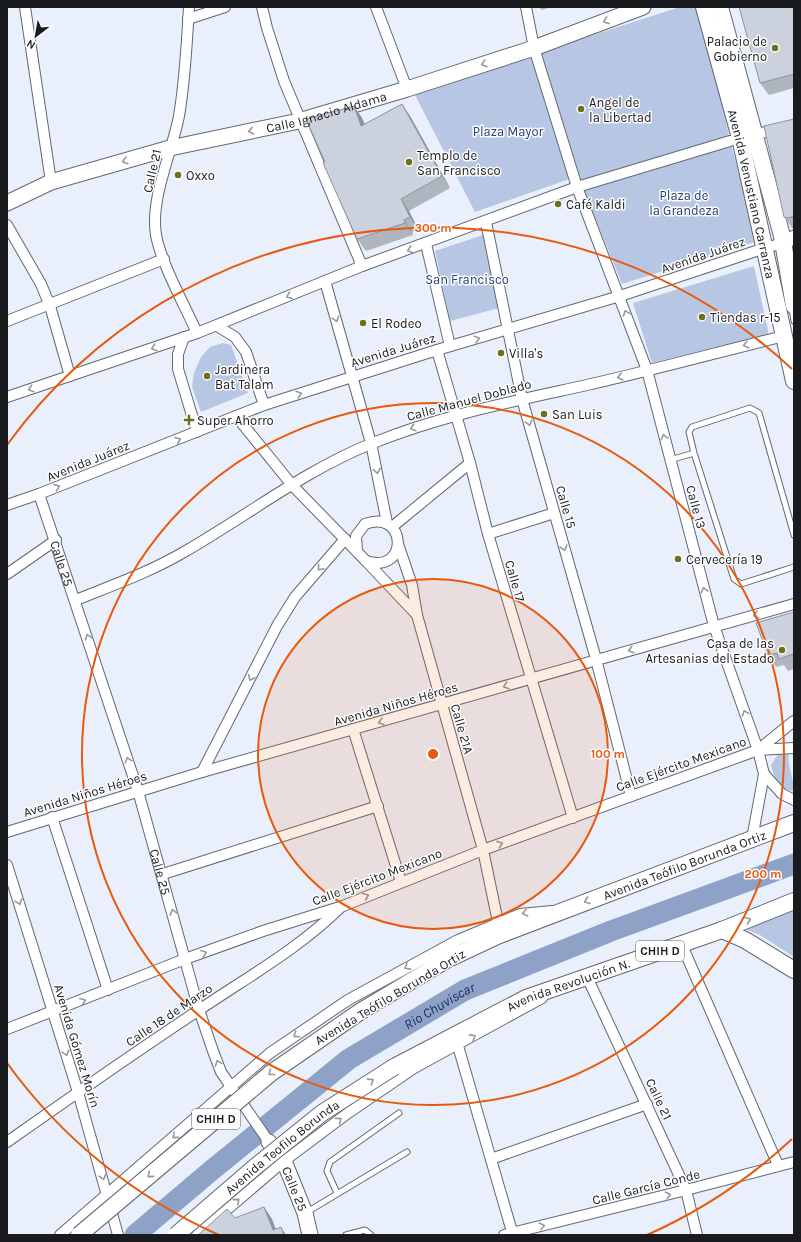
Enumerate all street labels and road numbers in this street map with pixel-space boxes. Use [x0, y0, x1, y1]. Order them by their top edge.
street label: Calle Ignacio Aldama [265, 88, 388, 135]
street label: Avenida Venustiano Carranza [725, 108, 779, 280]
street label: Calle 21 [140, 148, 164, 194]
street label: Avenida Juárez [659, 234, 747, 276]
street label: Avenida Juárez [349, 330, 437, 370]
street label: Calle Manuel Doblado [405, 376, 533, 424]
street label: Avenida Juárez [44, 438, 132, 484]
street label: Calle 15 [553, 484, 579, 530]
street label: Calle 13 [683, 484, 709, 530]
street label: Calle 25 [48, 539, 77, 588]
street label: Calle 17 [502, 558, 528, 604]
street label: Avenida Niños Héroes [332, 679, 460, 729]
street label: Calle 21A [448, 702, 476, 756]
street label: Calle Ejército Mexicano [614, 733, 748, 795]
street label: Avenida Niños Héroes [21, 768, 149, 820]
street label: Avenida Teófilo Borunda Ortiz [601, 827, 768, 903]
street label: Calle Ejército Mexicano [310, 845, 444, 909]
street label: Calle 25 [147, 847, 174, 897]
road number: CHIH D [636, 941, 684, 961]
street label: Avenida Teófilo Borunda Ortiz [312, 946, 468, 1048]
street label: Avenida Revolución N. [504, 955, 631, 1014]
street label: Calle 18 de Marzo [123, 980, 215, 1050]
street label: Avenida Gómez Morín [51, 983, 103, 1109]
street label: Calle 21 [643, 1076, 675, 1122]
street label: Avenida Teofilo Borunda [222, 1097, 342, 1197]
road number: CHIH D [192, 1109, 240, 1129]
street label: Calle 25 [279, 1164, 311, 1213]
street label: Calle García Conde [591, 1166, 702, 1208]

